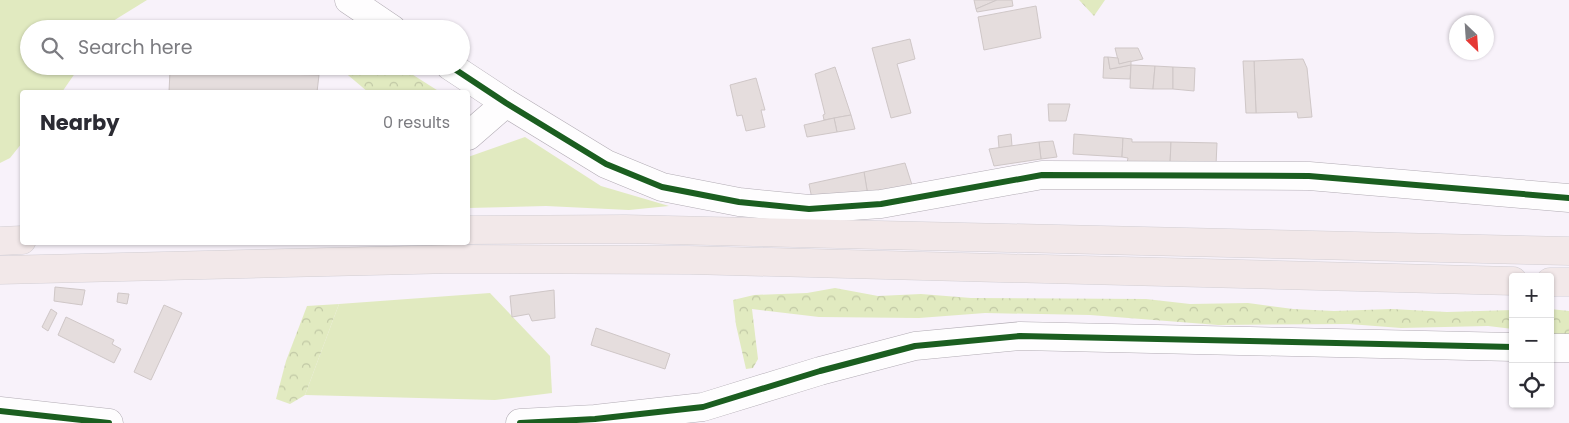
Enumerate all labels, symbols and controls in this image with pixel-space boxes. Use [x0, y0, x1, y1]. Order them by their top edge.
north arrow [1449, 15, 1494, 60]
search box [20, 20, 470, 75]
icon: search [38, 34, 66, 62]
text: Search here [78, 34, 192, 61]
text: Nearby [40, 108, 120, 137]
text: 0 results [383, 111, 450, 134]
map controls [1509, 273, 1554, 408]
button: + [1509, 273, 1554, 318]
button: − [1509, 318, 1554, 363]
button: locate [1509, 363, 1554, 408]

